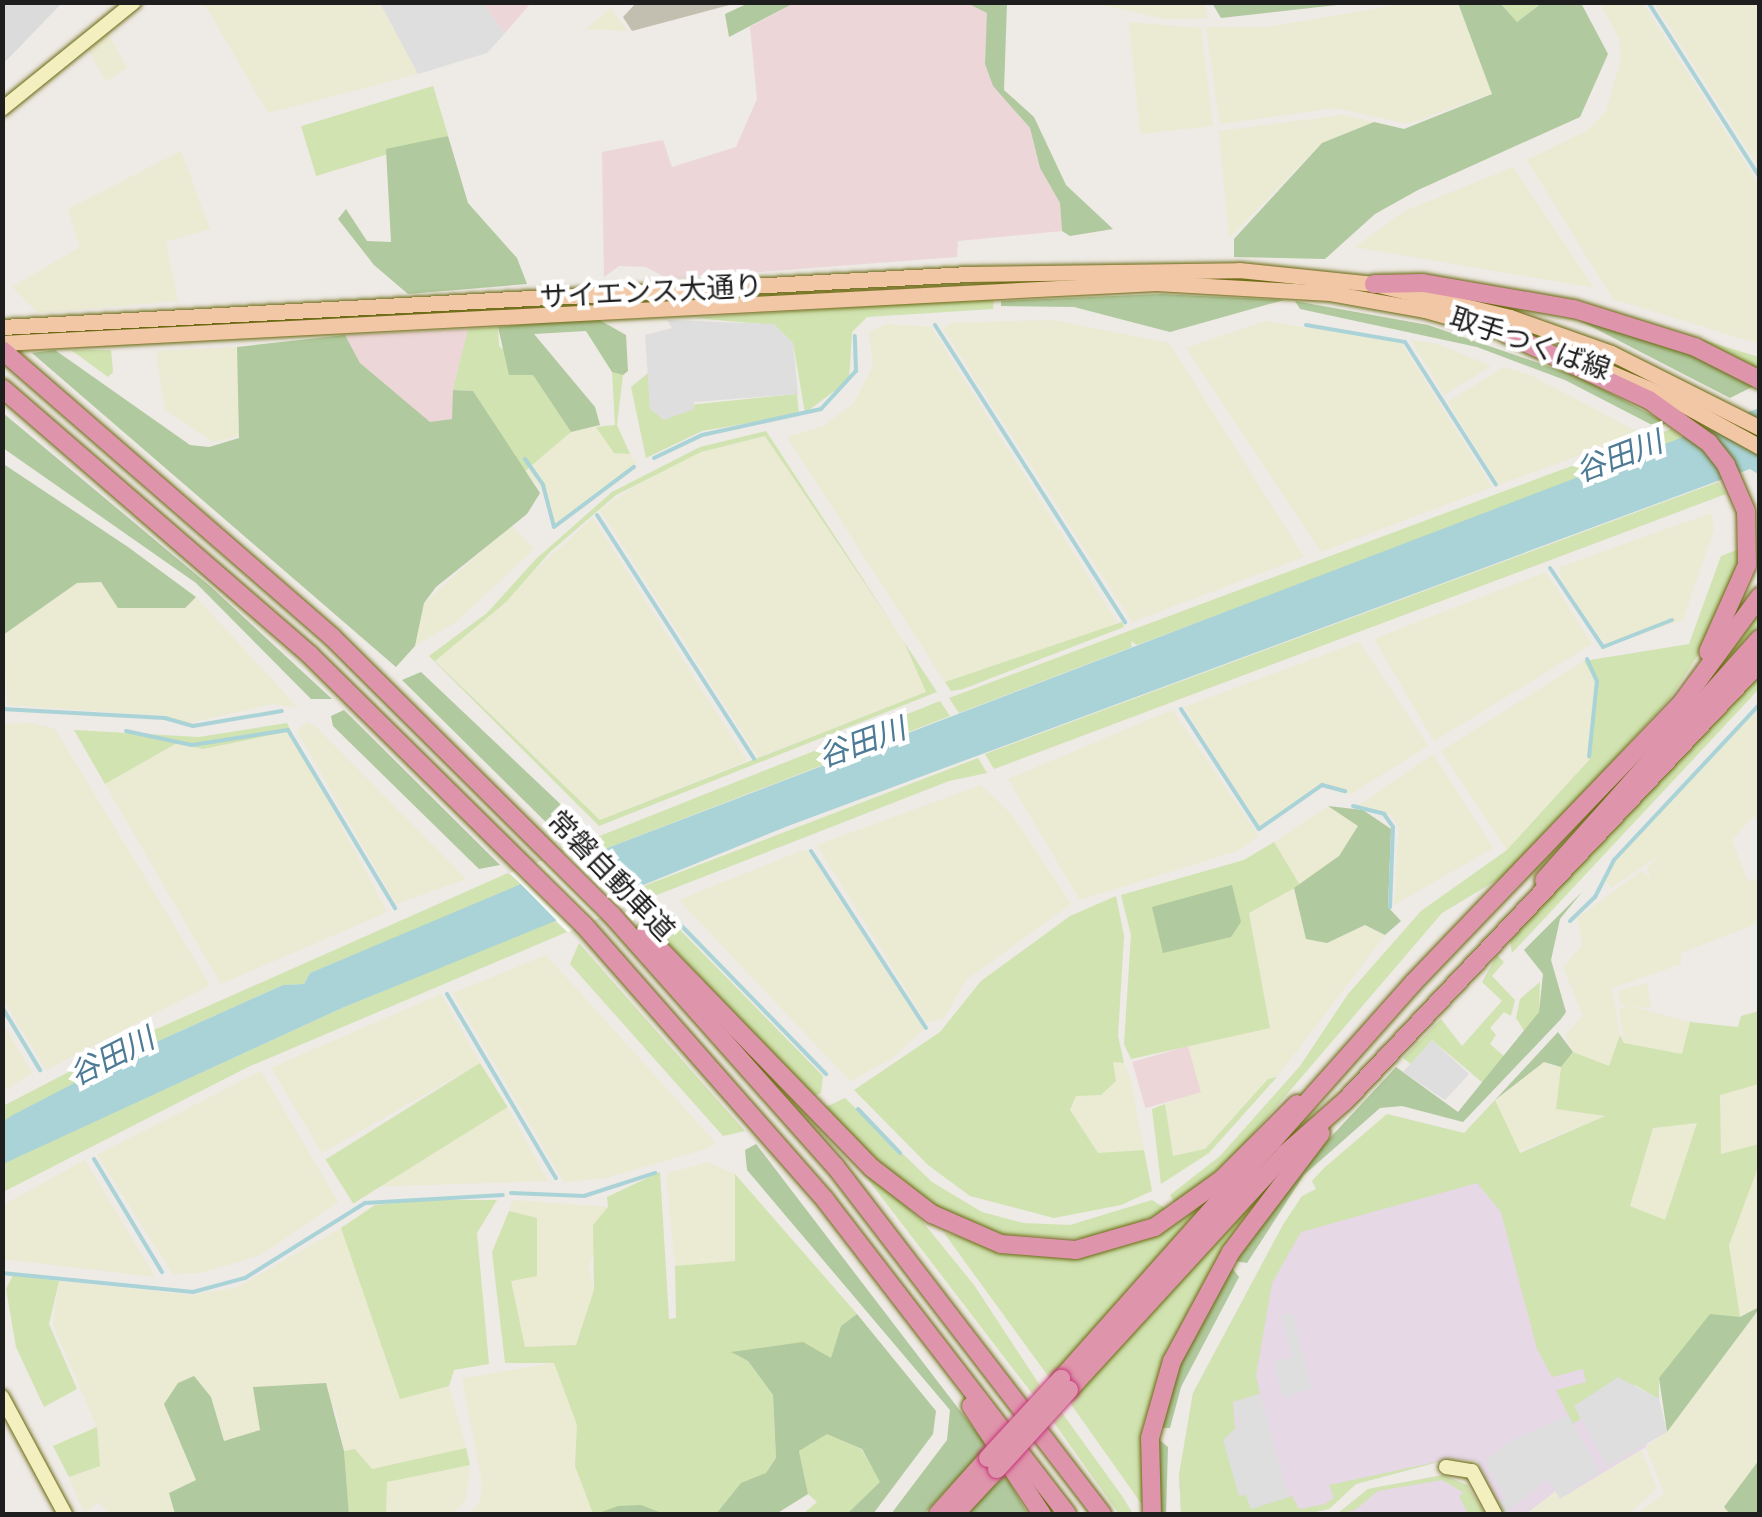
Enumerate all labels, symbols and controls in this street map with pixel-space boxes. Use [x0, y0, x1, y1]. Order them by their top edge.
street label: サイエンス大通り [538, 269, 764, 315]
street label: 取手つくば線 [1445, 301, 1615, 387]
water label: 谷田川 [1571, 424, 1667, 490]
water label: 谷田川 [814, 711, 910, 775]
street label: 常磐自動車道 [541, 804, 681, 948]
water label: 谷田川 [64, 1021, 160, 1093]

